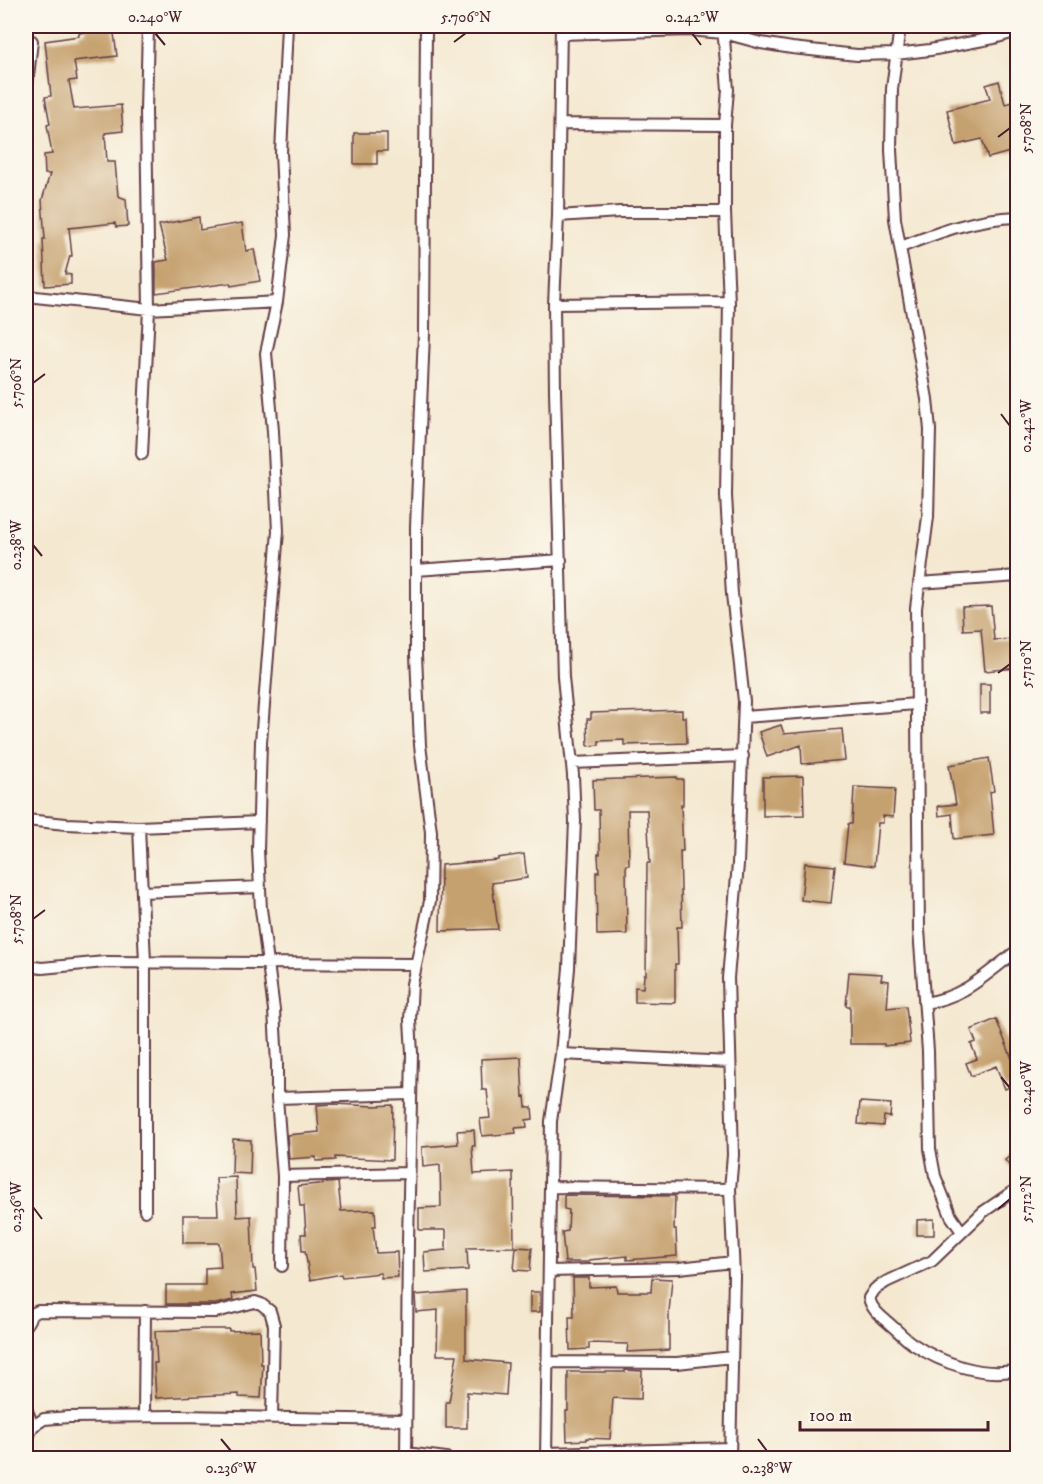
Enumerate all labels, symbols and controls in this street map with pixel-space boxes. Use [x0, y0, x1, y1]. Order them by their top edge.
text: 0.240°W [128, 8, 182, 27]
text: 5.706°N [441, 8, 491, 27]
text: 0.242°W [665, 8, 719, 27]
text: 5.708°N [1017, 103, 1036, 153]
text: 5.706°N [7, 358, 26, 408]
text: 0.242°W [1017, 399, 1036, 453]
text: 0.238°W [7, 519, 26, 570]
text: 5.710°N [1017, 640, 1036, 688]
text: 5.708°N [7, 894, 26, 944]
text: 0.240°W [1017, 1061, 1036, 1115]
text: 5.712°N [1017, 1175, 1036, 1223]
text: 0.236°W [7, 1181, 26, 1232]
scale bar [800, 1394, 988, 1432]
text: 100 m [809, 1405, 852, 1427]
text: 0.236°W [206, 1459, 257, 1478]
text: 0.238°W [742, 1459, 793, 1478]

